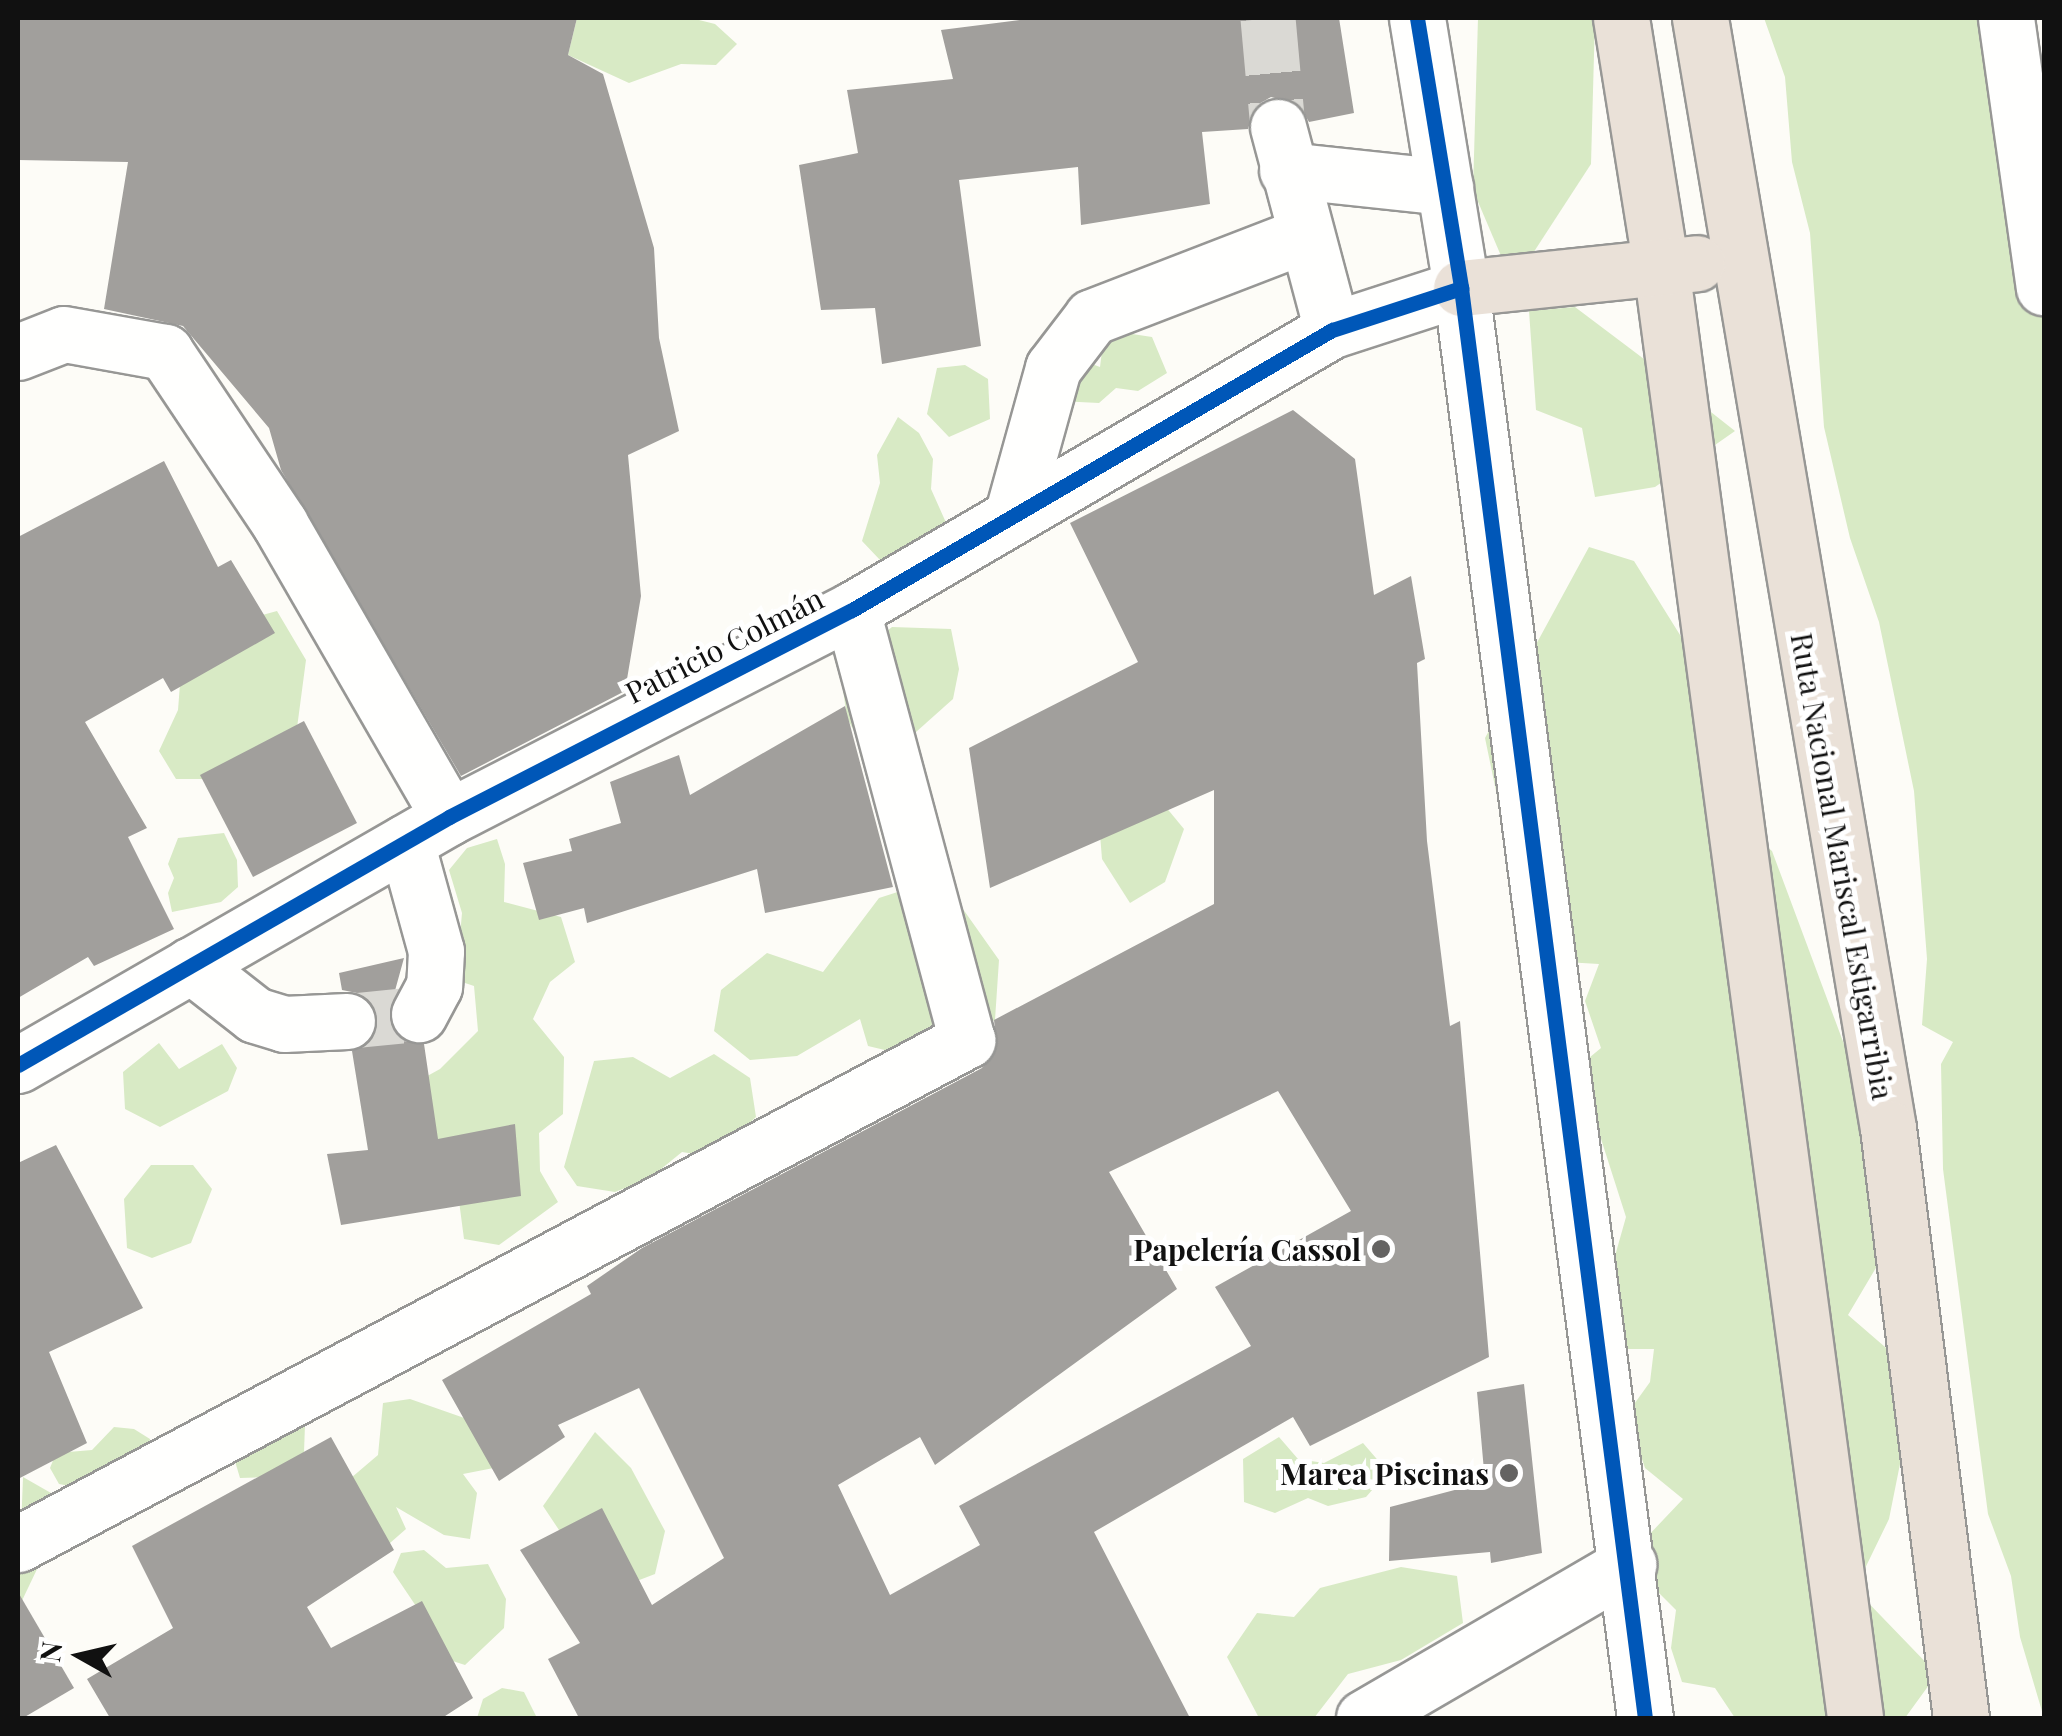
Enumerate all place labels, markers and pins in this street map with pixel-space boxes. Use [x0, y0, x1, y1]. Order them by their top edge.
place label: Papelería Cassol [1133, 1231, 1361, 1267]
marker: Papelería Cassol [1370, 1238, 1392, 1260]
place label: Marea Piscinas [1280, 1455, 1489, 1491]
marker: Marea Piscinas [1498, 1462, 1520, 1484]

